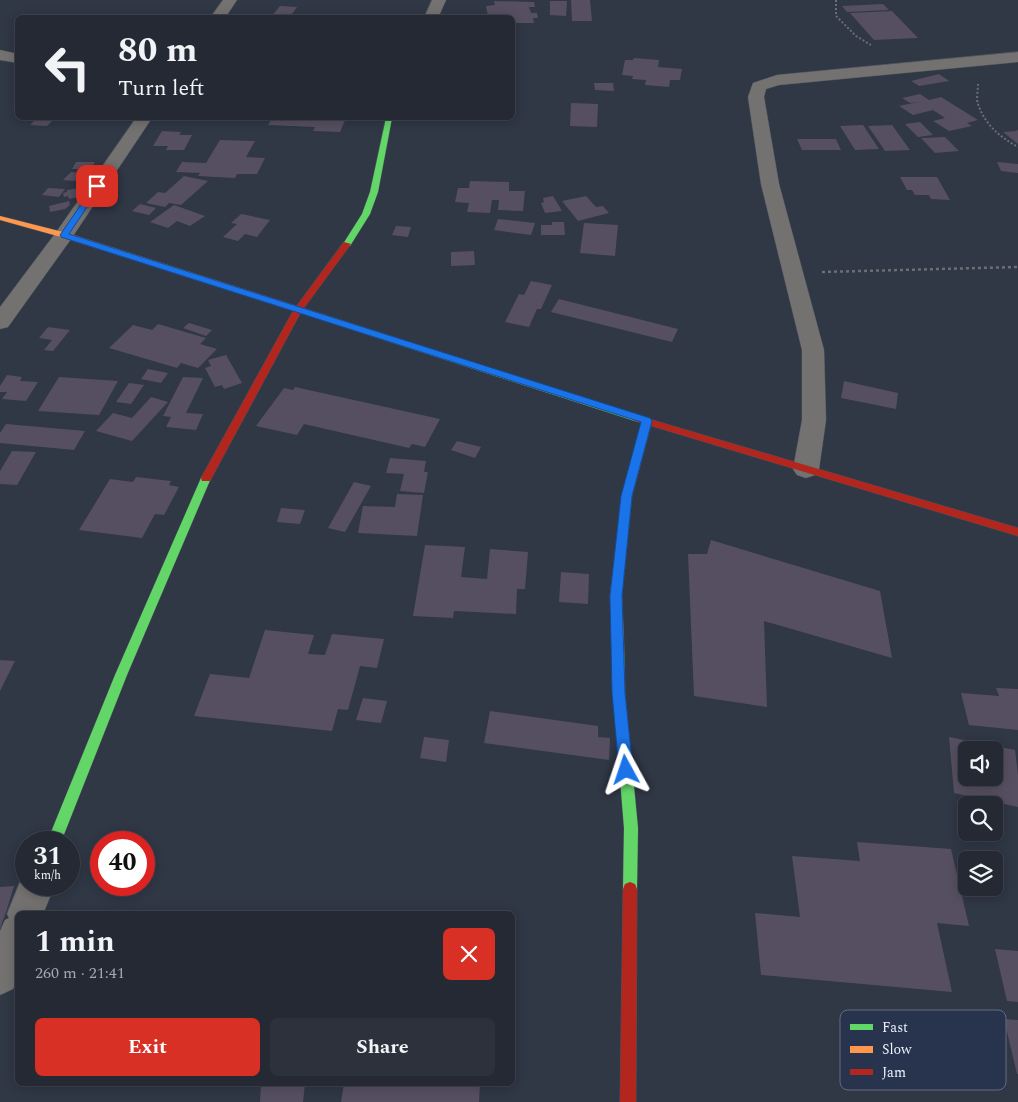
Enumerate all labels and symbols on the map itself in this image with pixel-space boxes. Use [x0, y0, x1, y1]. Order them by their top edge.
pin [76, 165, 118, 207]
position arrow [599, 743, 651, 795]
speed limit sign: 40 [90, 831, 155, 896]
legend [840, 1010, 1006, 1090]
text: Fast [882, 1017, 908, 1038]
text: Slow [882, 1039, 912, 1060]
text: Jam [882, 1062, 906, 1083]

